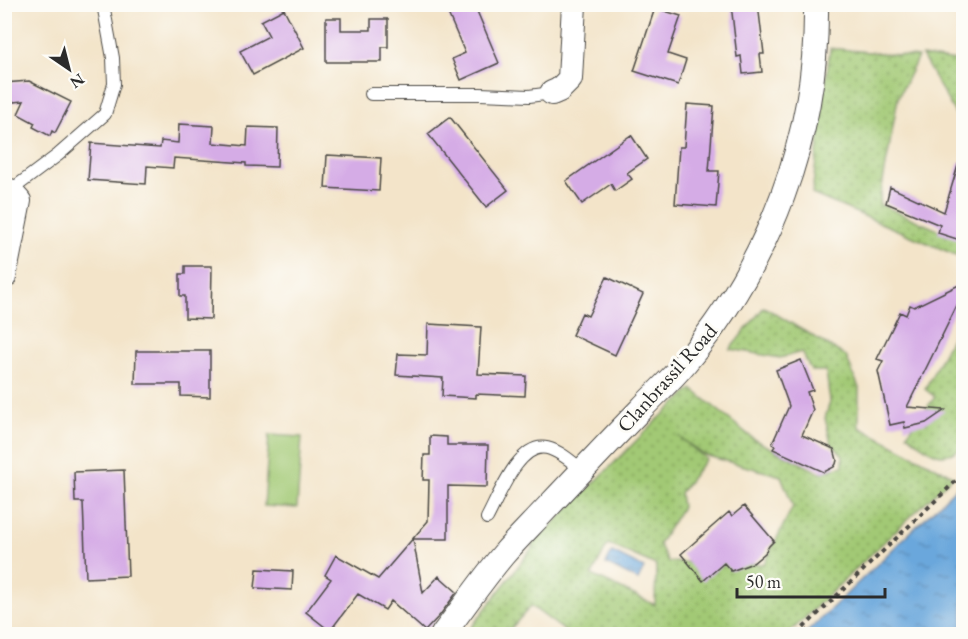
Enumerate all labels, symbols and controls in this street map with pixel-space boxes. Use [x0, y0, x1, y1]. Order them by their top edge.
north arrow [39, 39, 99, 99]
text: N [66, 69, 89, 93]
street label: Clanbrassil Road [611, 317, 723, 438]
scale bar [737, 561, 886, 599]
text: 50 m [746, 570, 781, 593]

